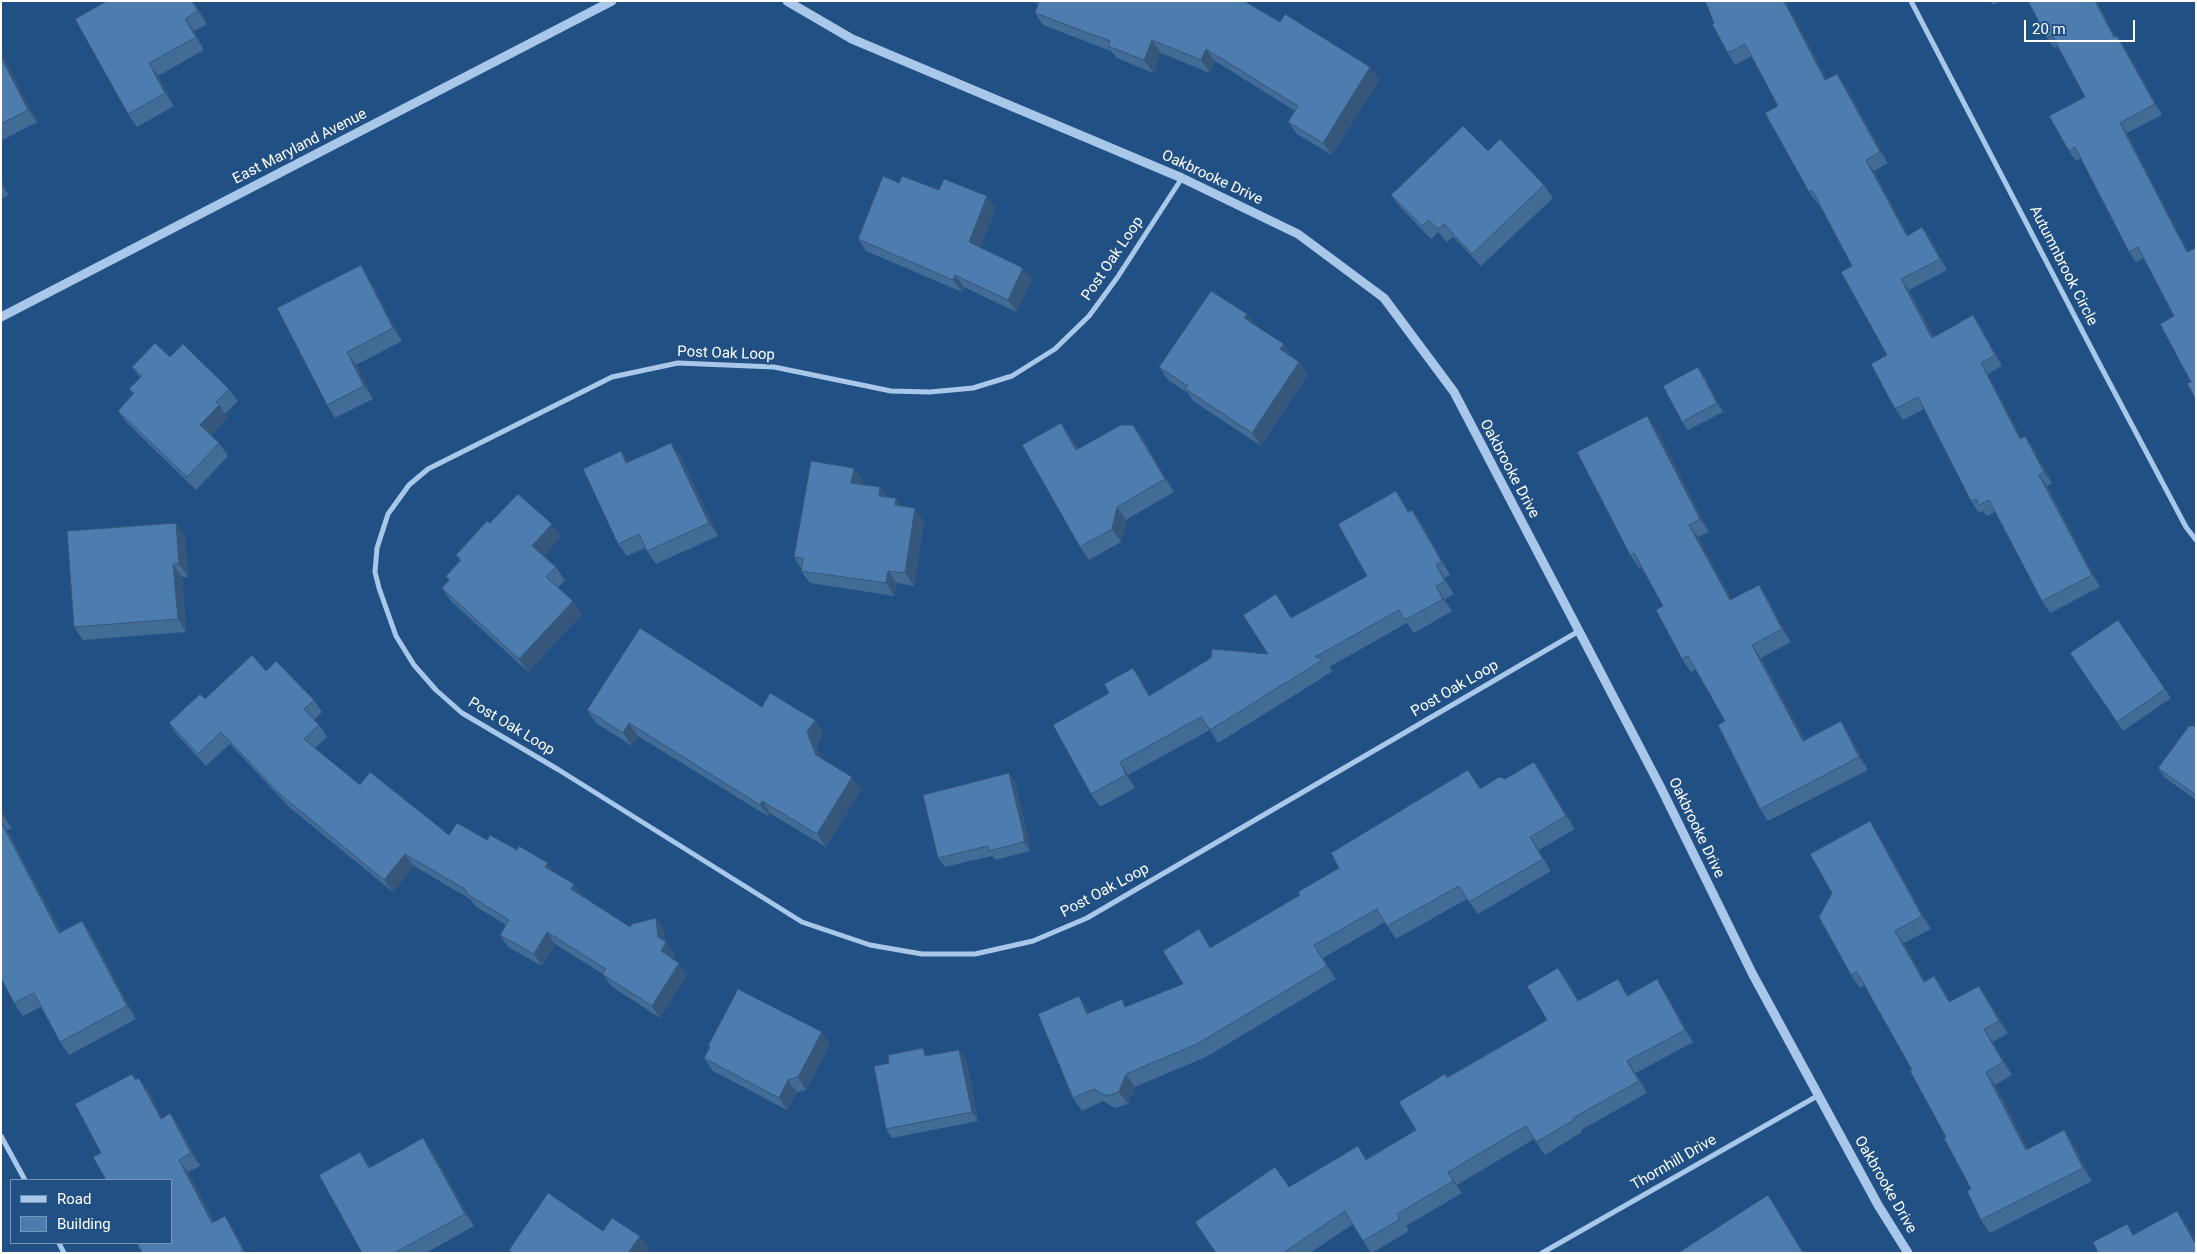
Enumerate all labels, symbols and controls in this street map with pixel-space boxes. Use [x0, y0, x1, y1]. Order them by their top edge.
scale bar [2027, 10, 2138, 42]
text: 20 m [2032, 20, 2066, 38]
street label: East Maryland Avenue [230, 105, 370, 189]
street label: Oakbrooke Drive [1159, 147, 1265, 209]
street label: Autumnbrook Circle [2025, 203, 2101, 329]
street label: Post Oak Loop [1078, 213, 1148, 305]
street label: Post Oak Loop [677, 343, 775, 365]
street label: Oakbrooke Drive [1475, 416, 1543, 522]
street label: Post Oak Loop [1408, 657, 1502, 721]
street label: Post Oak Loop [464, 694, 558, 760]
street label: Oakbrooke Drive [1664, 775, 1728, 881]
street label: Post Oak Loop [1058, 860, 1152, 922]
street label: Thornhill Drive [1628, 1131, 1720, 1195]
street label: Oakbrooke Drive [1850, 1133, 1920, 1237]
legend [10, 1179, 172, 1244]
text: Road [57, 1190, 91, 1208]
text: Building [57, 1215, 111, 1233]

